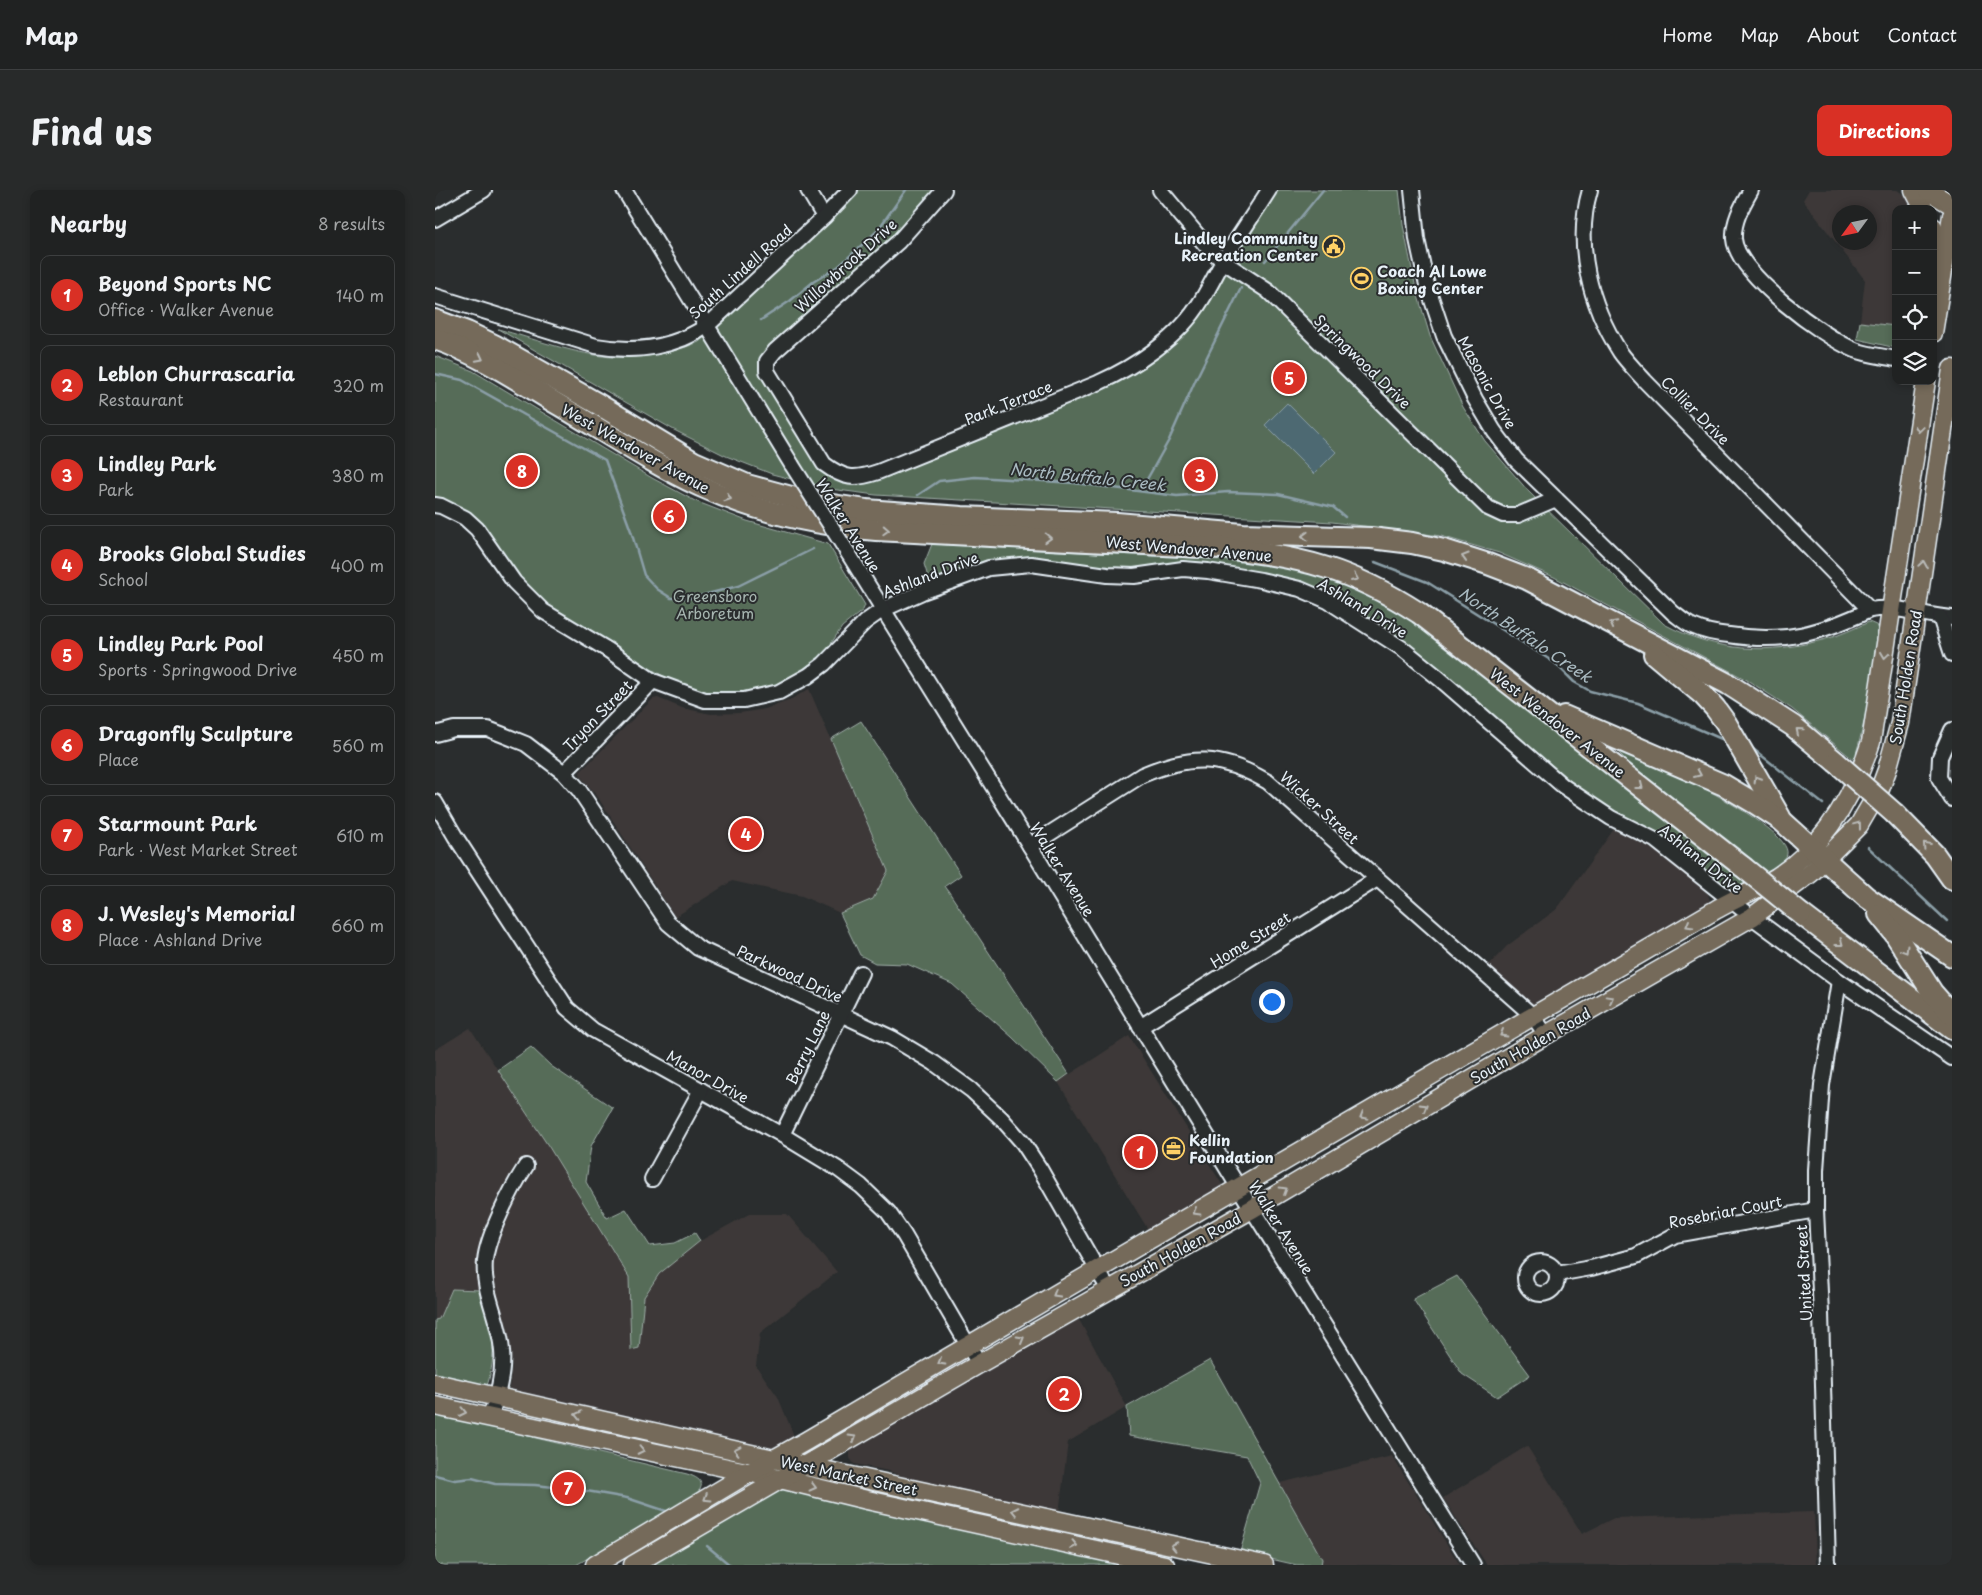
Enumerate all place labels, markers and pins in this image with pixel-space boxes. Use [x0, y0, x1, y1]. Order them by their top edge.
place label: Lindley Community Recreation Center [1174, 226, 1318, 266]
public building icon: Lindley Community Recreation Center [1322, 234, 1346, 258]
place label: Coach Al Lowe Boxing Center [1377, 259, 1487, 299]
sports icon: Coach Al Lowe Boxing Center [1349, 267, 1373, 291]
pin: 5 [1273, 359, 1305, 397]
pin: 8 [506, 452, 538, 490]
pin: 3 [1184, 456, 1216, 494]
pin: 6 [653, 497, 685, 535]
pin: 4 [730, 815, 762, 853]
place label: Kellin Foundation [1189, 1128, 1274, 1168]
pin: 1 [1124, 1133, 1156, 1171]
office icon: Kellin Foundation [1161, 1136, 1185, 1160]
pin: 2 [1048, 1375, 1080, 1413]
pin: 7 [552, 1469, 584, 1507]

